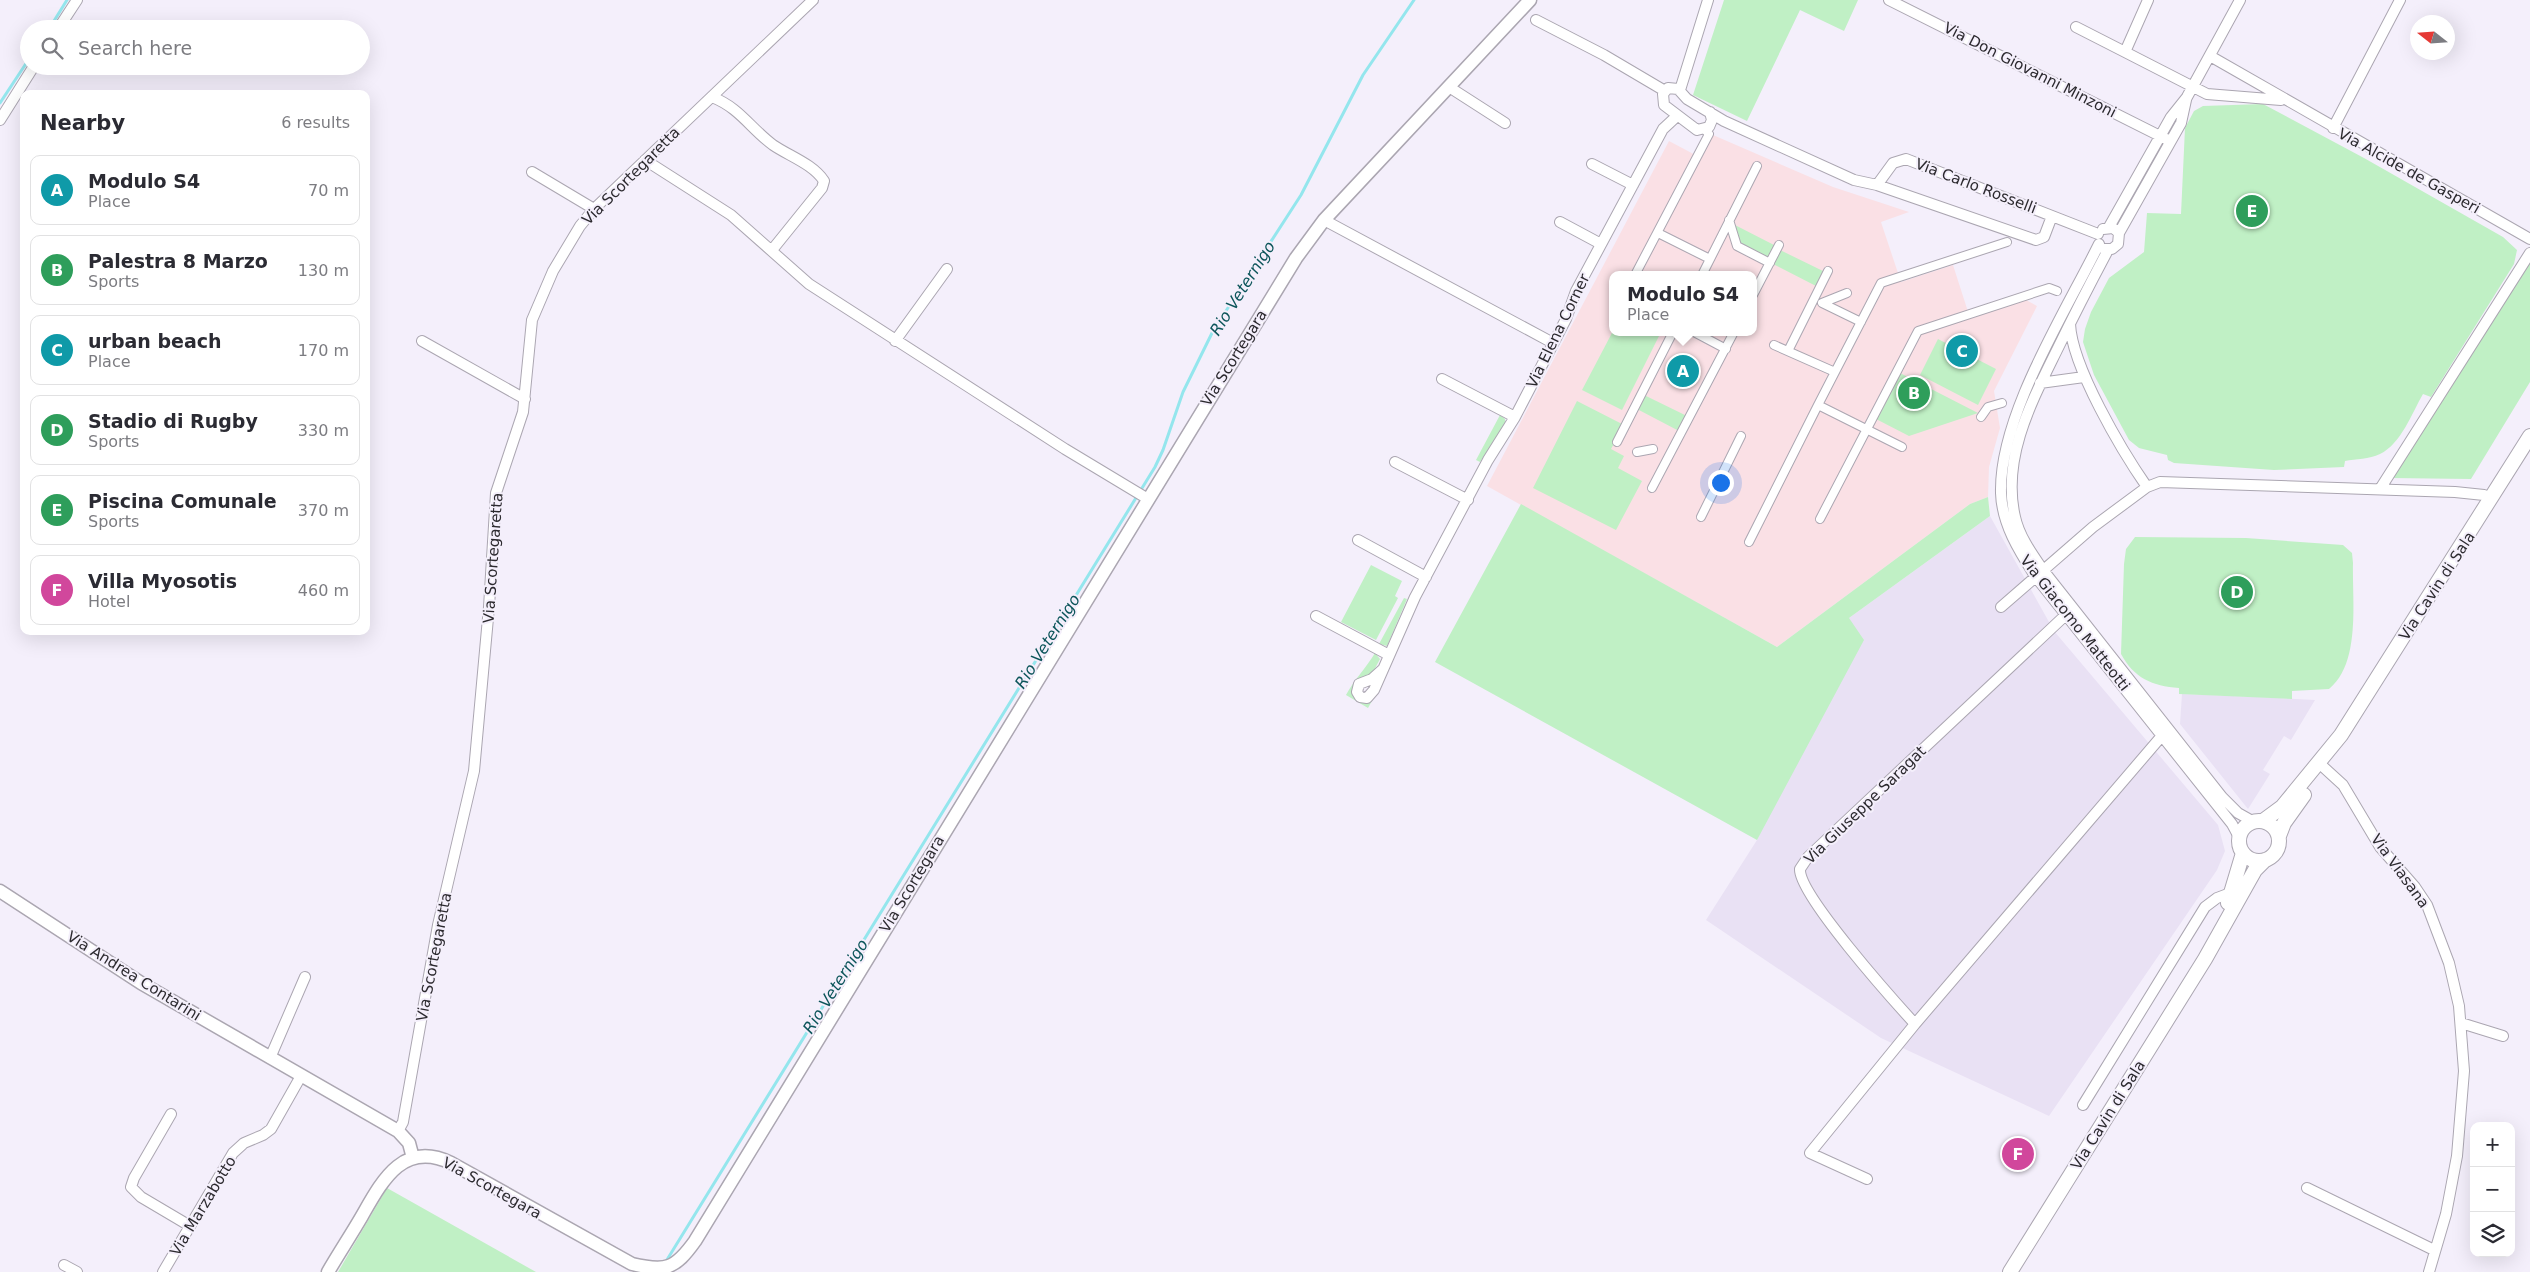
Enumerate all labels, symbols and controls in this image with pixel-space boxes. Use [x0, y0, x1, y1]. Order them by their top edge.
north arrow [2410, 15, 2455, 60]
street label: Via Don Giovanni Minzoni [1941, 19, 2119, 121]
search box [20, 20, 370, 75]
icon: search [38, 34, 66, 62]
text: Search here [78, 37, 192, 59]
text: Nearby [40, 111, 125, 135]
text: 6 results [281, 113, 350, 132]
street label: Via Scortegaretta [578, 123, 684, 229]
street label: Via Alcide de Gasperi [2335, 124, 2483, 218]
street label: Via Carlo Rosselli [1913, 155, 2039, 217]
text: Modulo S4 [88, 170, 200, 192]
text: A [51, 181, 63, 200]
text: 70 m [308, 181, 349, 200]
text: Place [88, 192, 131, 211]
pin: E [2236, 192, 2268, 230]
water label: Rio Veternigo [1206, 237, 1279, 339]
text: Palestra 8 Marzo [88, 250, 268, 272]
text: B [51, 261, 63, 280]
text: 130 m [298, 261, 349, 280]
street label: Via Elena Corner [1523, 270, 1594, 391]
popup [1609, 271, 1757, 336]
text: Sports [88, 272, 139, 291]
text: Modulo S4 [1627, 283, 1739, 305]
text: Place [1627, 305, 1669, 324]
street label: Via Scortegara [1197, 306, 1271, 410]
text: urban beach [88, 330, 222, 352]
pin: C [1946, 332, 1978, 370]
text: C [51, 341, 63, 360]
text: 170 m [298, 341, 349, 360]
text: Place [88, 352, 131, 371]
pin: A [1667, 352, 1699, 390]
pin: B [1898, 374, 1930, 412]
text: Stadio di Rugby [88, 410, 258, 432]
text: D [50, 421, 64, 440]
text: 330 m [298, 421, 349, 440]
text: Sports [88, 432, 139, 451]
your location [1708, 470, 1734, 496]
text: Piscina Comunale [88, 490, 277, 512]
street label: Via Scortegaretta [479, 492, 507, 624]
text: E [52, 501, 62, 520]
text: 370 m [298, 501, 349, 520]
text: Sports [88, 512, 139, 531]
street label: Via Cavin di Sala [2395, 528, 2479, 644]
street label: Via Giacomo Matteotti [2016, 552, 2134, 694]
text: Villa Myosotis [88, 570, 237, 592]
pin: D [2221, 573, 2253, 611]
text: F [52, 581, 62, 600]
text: 460 m [298, 581, 349, 600]
water label: Rio Veternigo [1011, 590, 1084, 692]
text: Hotel [88, 592, 130, 611]
street label: Via Giuseppe Saragat [1800, 742, 1930, 868]
street label: Via Viasana [2367, 830, 2433, 912]
street label: Via Scortegara [876, 832, 948, 936]
street label: Via Scortegaretta [413, 891, 455, 1023]
street label: Via Andrea Contarini [64, 927, 204, 1025]
water label: Rio Veternigo [799, 935, 872, 1037]
street label: Via Cavin di Sala [2067, 1057, 2149, 1173]
map controls [2470, 1122, 2515, 1257]
button: + [2470, 1122, 2515, 1167]
pin: F [2002, 1135, 2034, 1173]
street label: Via Marzabotto [166, 1153, 240, 1259]
street label: Via Scortegara [439, 1153, 545, 1223]
button: − [2470, 1167, 2515, 1212]
button: layers [2470, 1212, 2515, 1257]

